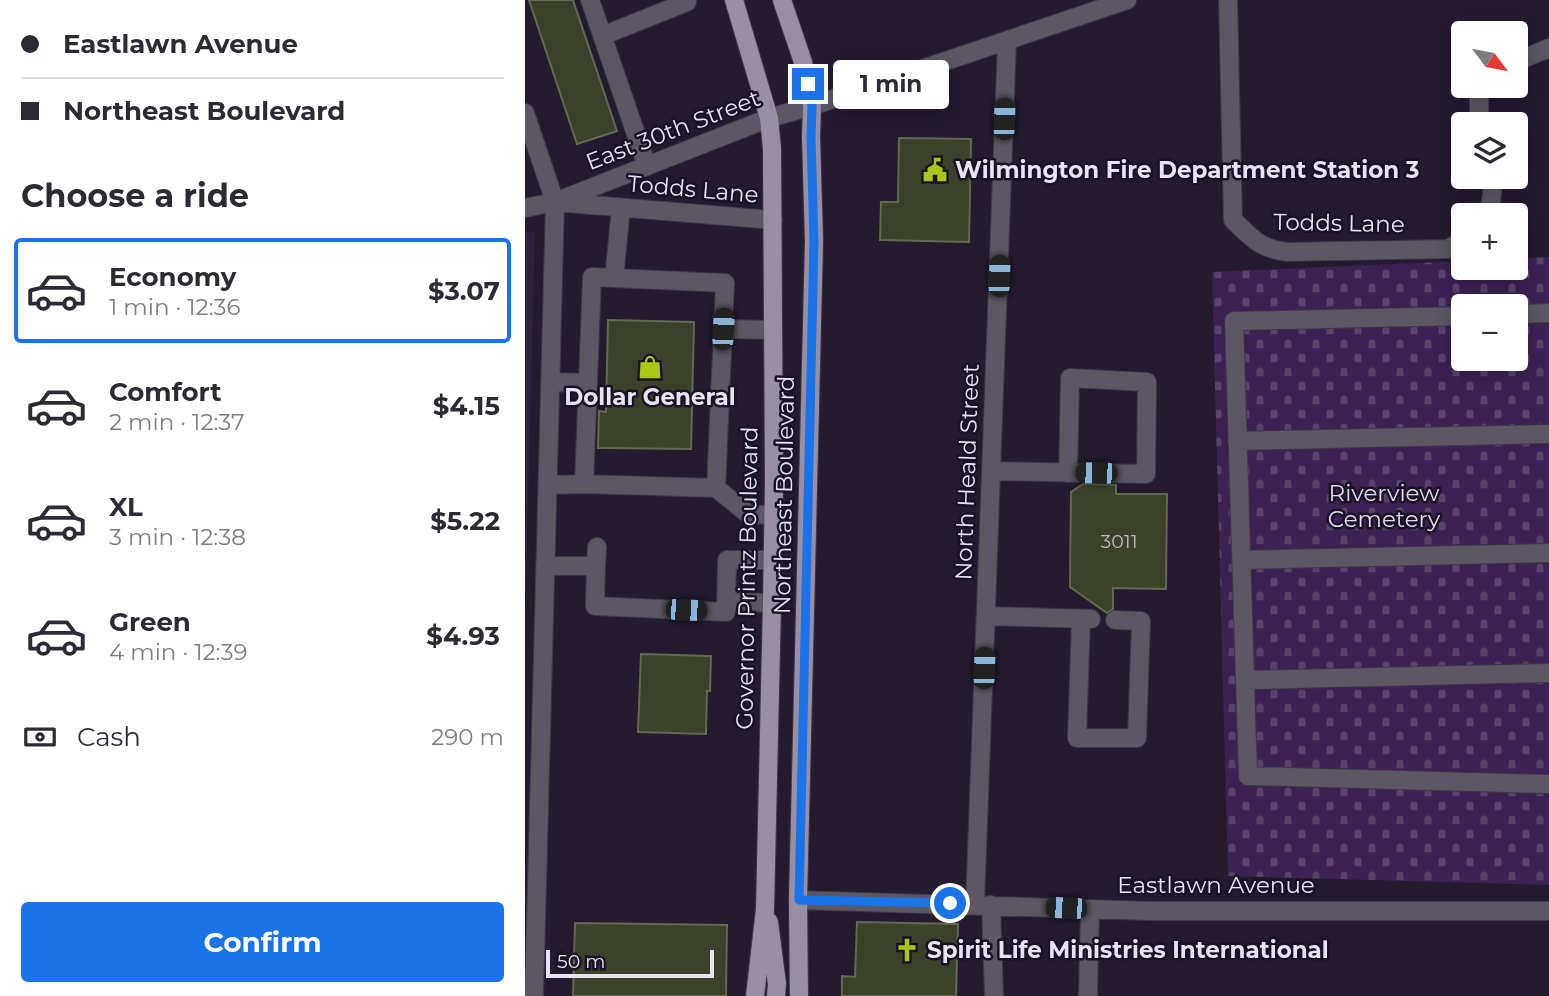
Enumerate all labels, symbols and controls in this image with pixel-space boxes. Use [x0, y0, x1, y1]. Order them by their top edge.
north arrow [1451, 21, 1528, 98]
map controls [1451, 21, 1528, 371]
text: Eastlawn Avenue [63, 28, 298, 60]
callout: 1 min [833, 60, 948, 108]
route end [792, 68, 824, 100]
text: 1 min [860, 70, 922, 98]
street label: East 30th Street [582, 84, 764, 176]
text: Northeast Boulevard [63, 95, 345, 127]
car [993, 98, 1016, 140]
button: layers [1451, 112, 1528, 189]
public building icon: Wilmington Fire Department Station 3 [921, 156, 949, 184]
place label: Wilmington Fire Department Station 3 [955, 156, 1419, 184]
street label: Todds Lane [626, 169, 760, 209]
text: Choose a ride [21, 176, 249, 215]
button: + [1451, 203, 1528, 280]
street label: Todds Lane [1273, 208, 1405, 238]
car [988, 255, 1011, 297]
icon: car [25, 259, 88, 322]
text: Economy [109, 261, 236, 293]
text: $3.07 [428, 275, 500, 307]
text: 1 min · 12:36 [109, 293, 241, 321]
button: − [1451, 294, 1528, 371]
car [712, 307, 735, 351]
shop icon: Dollar General [636, 353, 664, 381]
street label: North Heald Street [949, 363, 985, 581]
icon: car [25, 374, 88, 437]
text: Comfort [109, 376, 221, 408]
street label: Northeast Boulevard [768, 376, 800, 614]
place label: Dollar General [564, 383, 736, 411]
text: $4.15 [433, 390, 500, 422]
text: 2 min · 12:37 [109, 408, 245, 436]
street label: Governor Printz Boulevard [730, 426, 764, 730]
car [1075, 462, 1118, 484]
park label: Riverview Cemetery [1328, 479, 1441, 533]
icon: car [25, 489, 88, 552]
text: XL [109, 491, 143, 523]
text: $5.22 [430, 505, 500, 537]
text: 3 min · 12:38 [109, 523, 246, 551]
house number: 3011 [1100, 530, 1138, 553]
car [665, 599, 708, 621]
icon: car [25, 604, 88, 667]
text: Green [109, 606, 191, 638]
text: $4.93 [426, 620, 500, 652]
text: 4 min · 12:39 [109, 638, 247, 666]
car [973, 647, 996, 689]
icon: cash [21, 718, 59, 756]
text: Cash [77, 721, 141, 753]
text: 290 m [431, 723, 504, 751]
street label: Eastlawn Avenue [1117, 871, 1315, 899]
route start [934, 887, 966, 919]
car [1045, 897, 1088, 919]
button: Confirm [21, 902, 504, 982]
church icon: Spirit Life Ministries International [893, 936, 921, 964]
place label: Spirit Life Ministries International [927, 936, 1329, 964]
scale bar [546, 947, 714, 979]
text: 50 m [557, 950, 605, 973]

